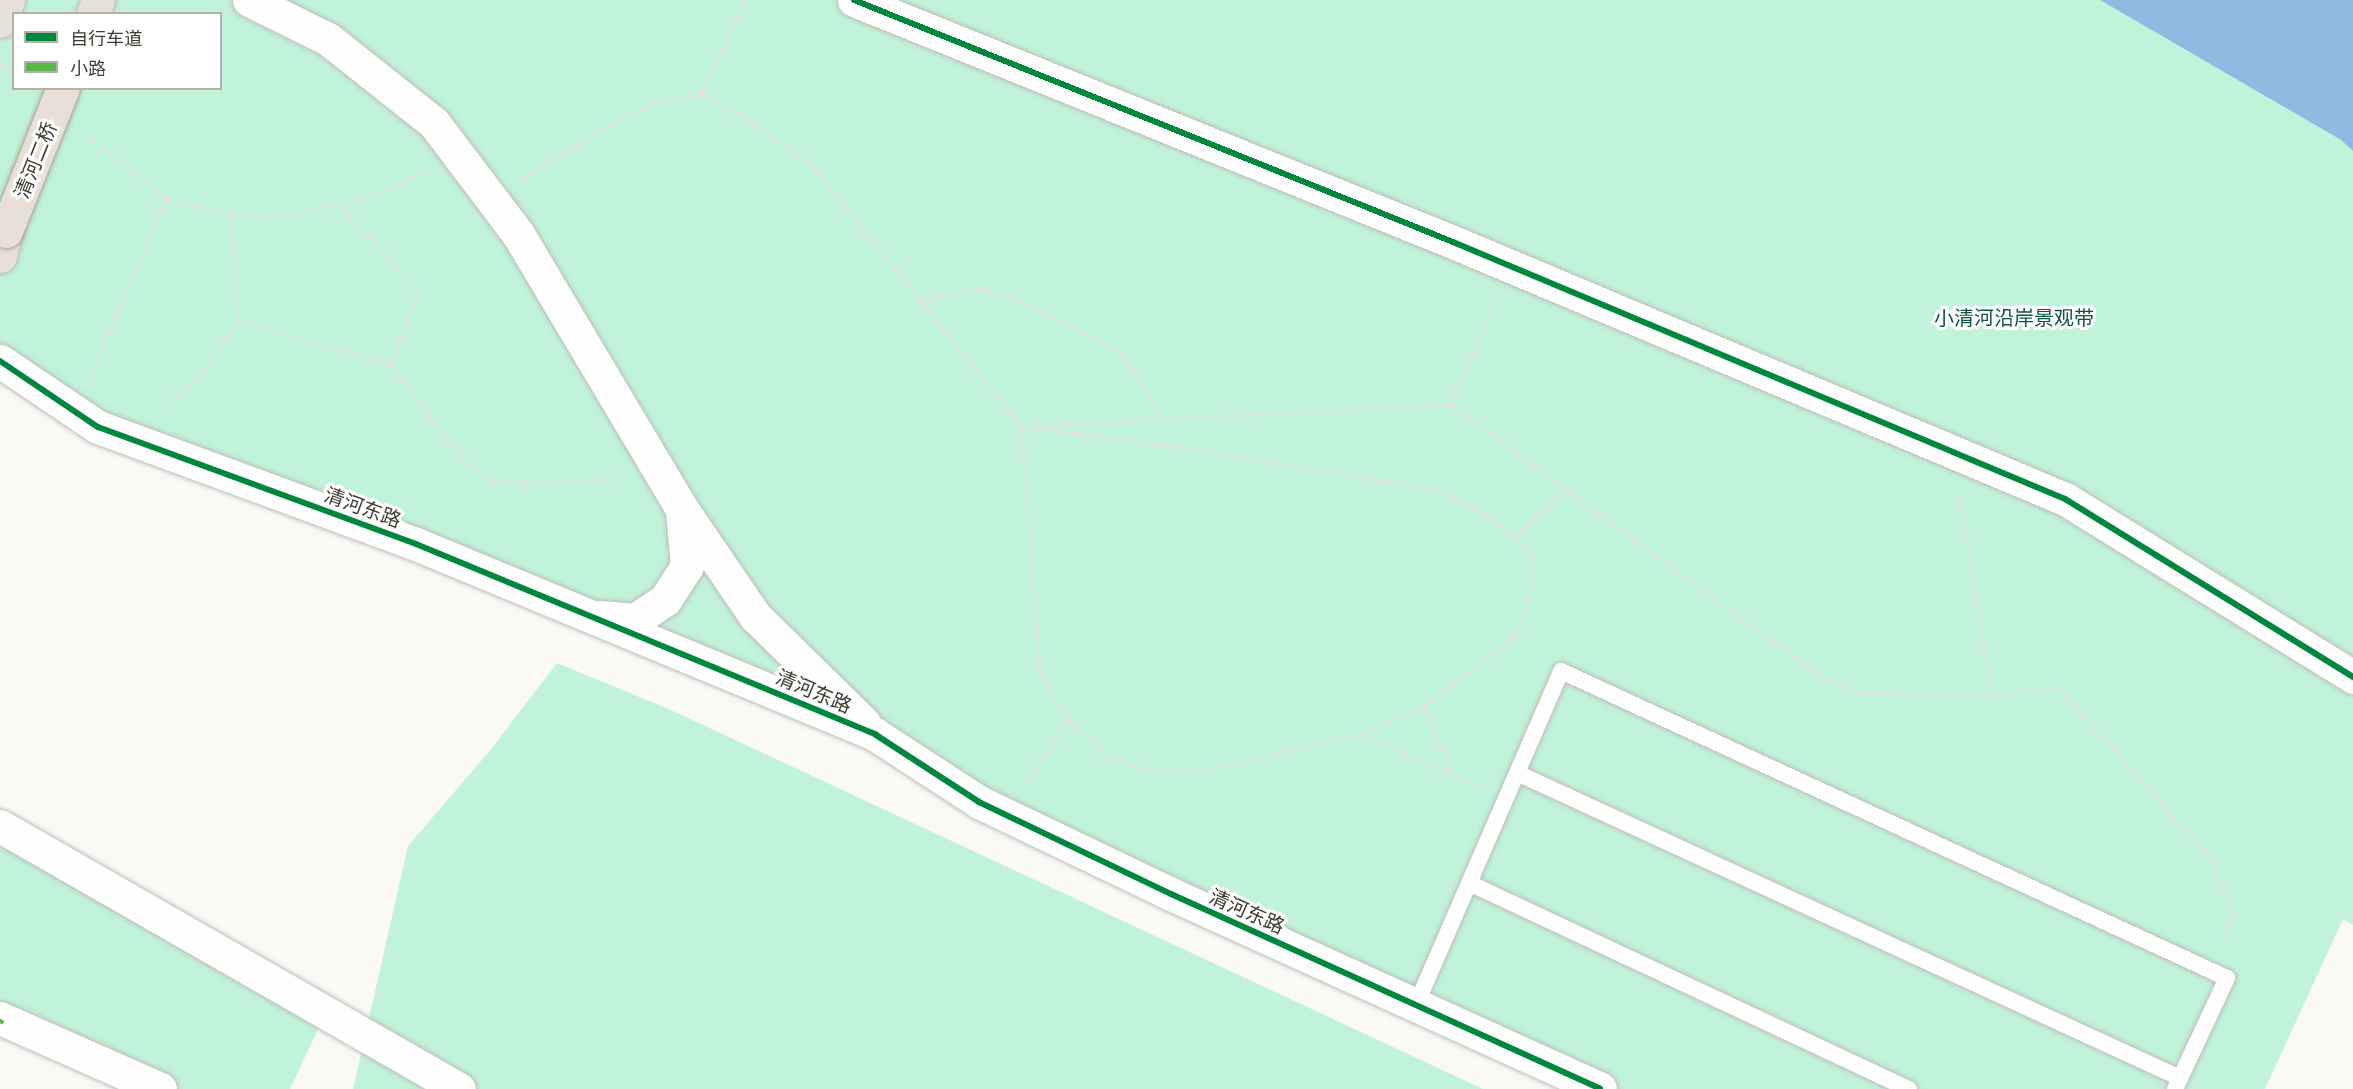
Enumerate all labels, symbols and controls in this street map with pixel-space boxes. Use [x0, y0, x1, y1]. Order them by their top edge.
legend [12, 12, 222, 90]
text: 自行车道 [70, 27, 142, 50]
text: 小路 [70, 57, 106, 80]
street label: 清河二桥 [9, 118, 61, 202]
park label: 小清河沿岸景观带 [1934, 305, 2094, 329]
street label: 清河东路 [321, 482, 405, 532]
street label: 清河东路 [772, 664, 856, 718]
street label: 清河东路 [1206, 884, 1288, 938]

